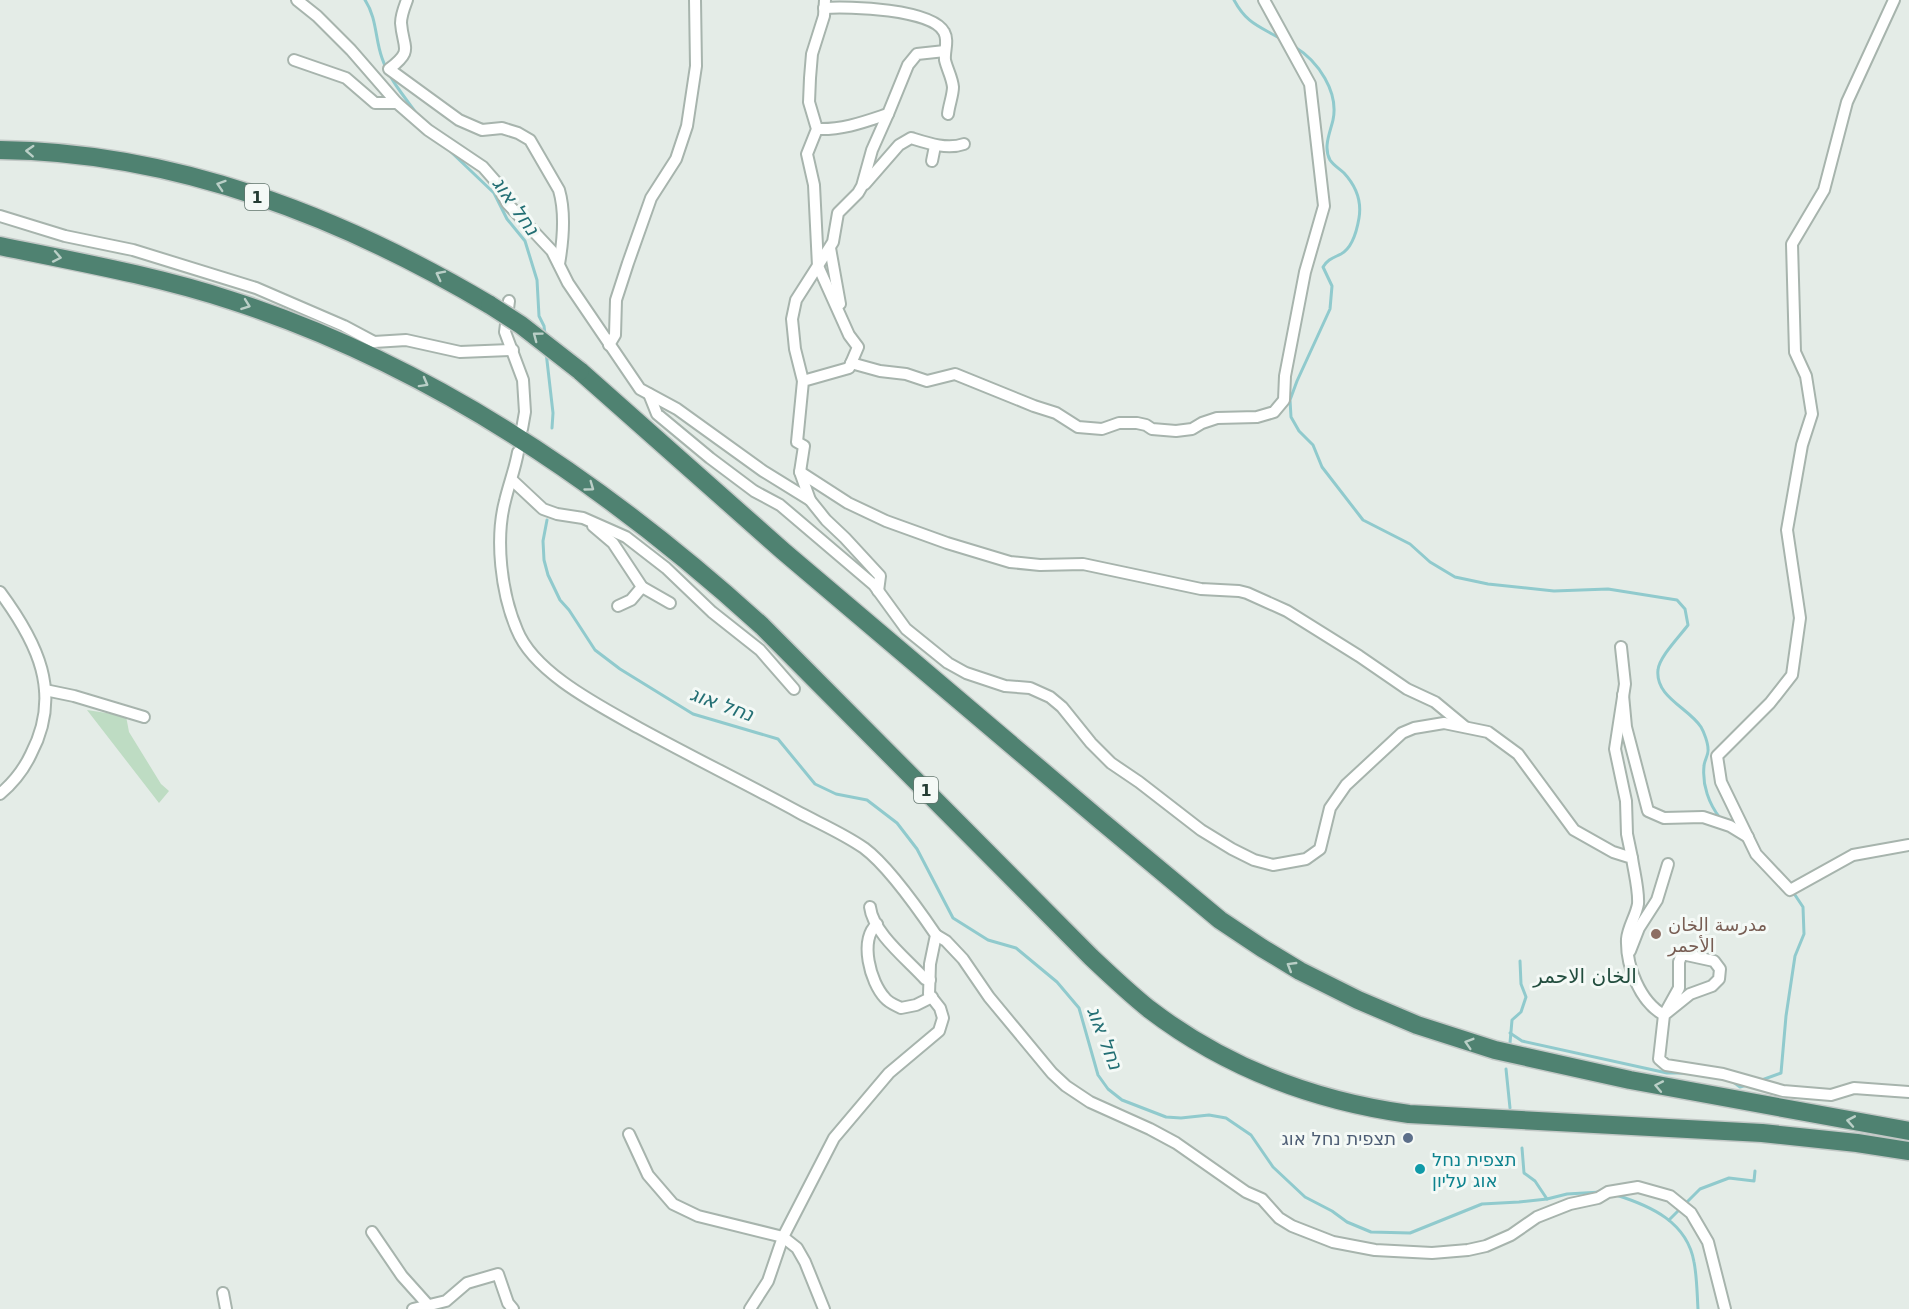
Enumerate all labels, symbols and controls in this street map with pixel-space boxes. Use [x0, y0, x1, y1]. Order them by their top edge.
one-way arrow [25, 144, 34, 157]
water label: נחל אוג [487, 172, 545, 240]
one-way arrow [216, 179, 227, 192]
road number: 1 [245, 184, 269, 210]
one-way arrow [52, 250, 62, 263]
one-way arrow [435, 271, 446, 283]
one-way arrow [240, 298, 251, 311]
one-way arrow [532, 333, 543, 344]
one-way arrow [418, 376, 429, 388]
one-way arrow [583, 479, 594, 490]
water label: נחל אוג [687, 681, 757, 727]
road number: 1 [914, 777, 938, 803]
place label: مدرسة الخان الأحمر [1667, 914, 1767, 957]
marker: مدرسة الخان الأحمر [1649, 927, 1663, 941]
one-way arrow [1287, 961, 1297, 973]
district label: الخان الاحمر [1532, 964, 1637, 988]
water label: נחל אוג [1082, 1003, 1128, 1073]
one-way arrow [1464, 1038, 1475, 1050]
one-way arrow [1655, 1080, 1665, 1093]
one-way arrow [1847, 1115, 1857, 1128]
place label: תצפית נחל אוג [1281, 1128, 1396, 1149]
marker: תצפית נחל אוג [1401, 1131, 1415, 1145]
place label: תצפית נחל אוג עליון [1432, 1149, 1517, 1191]
marker: תצפית נחל אוג עליון [1413, 1162, 1427, 1176]

